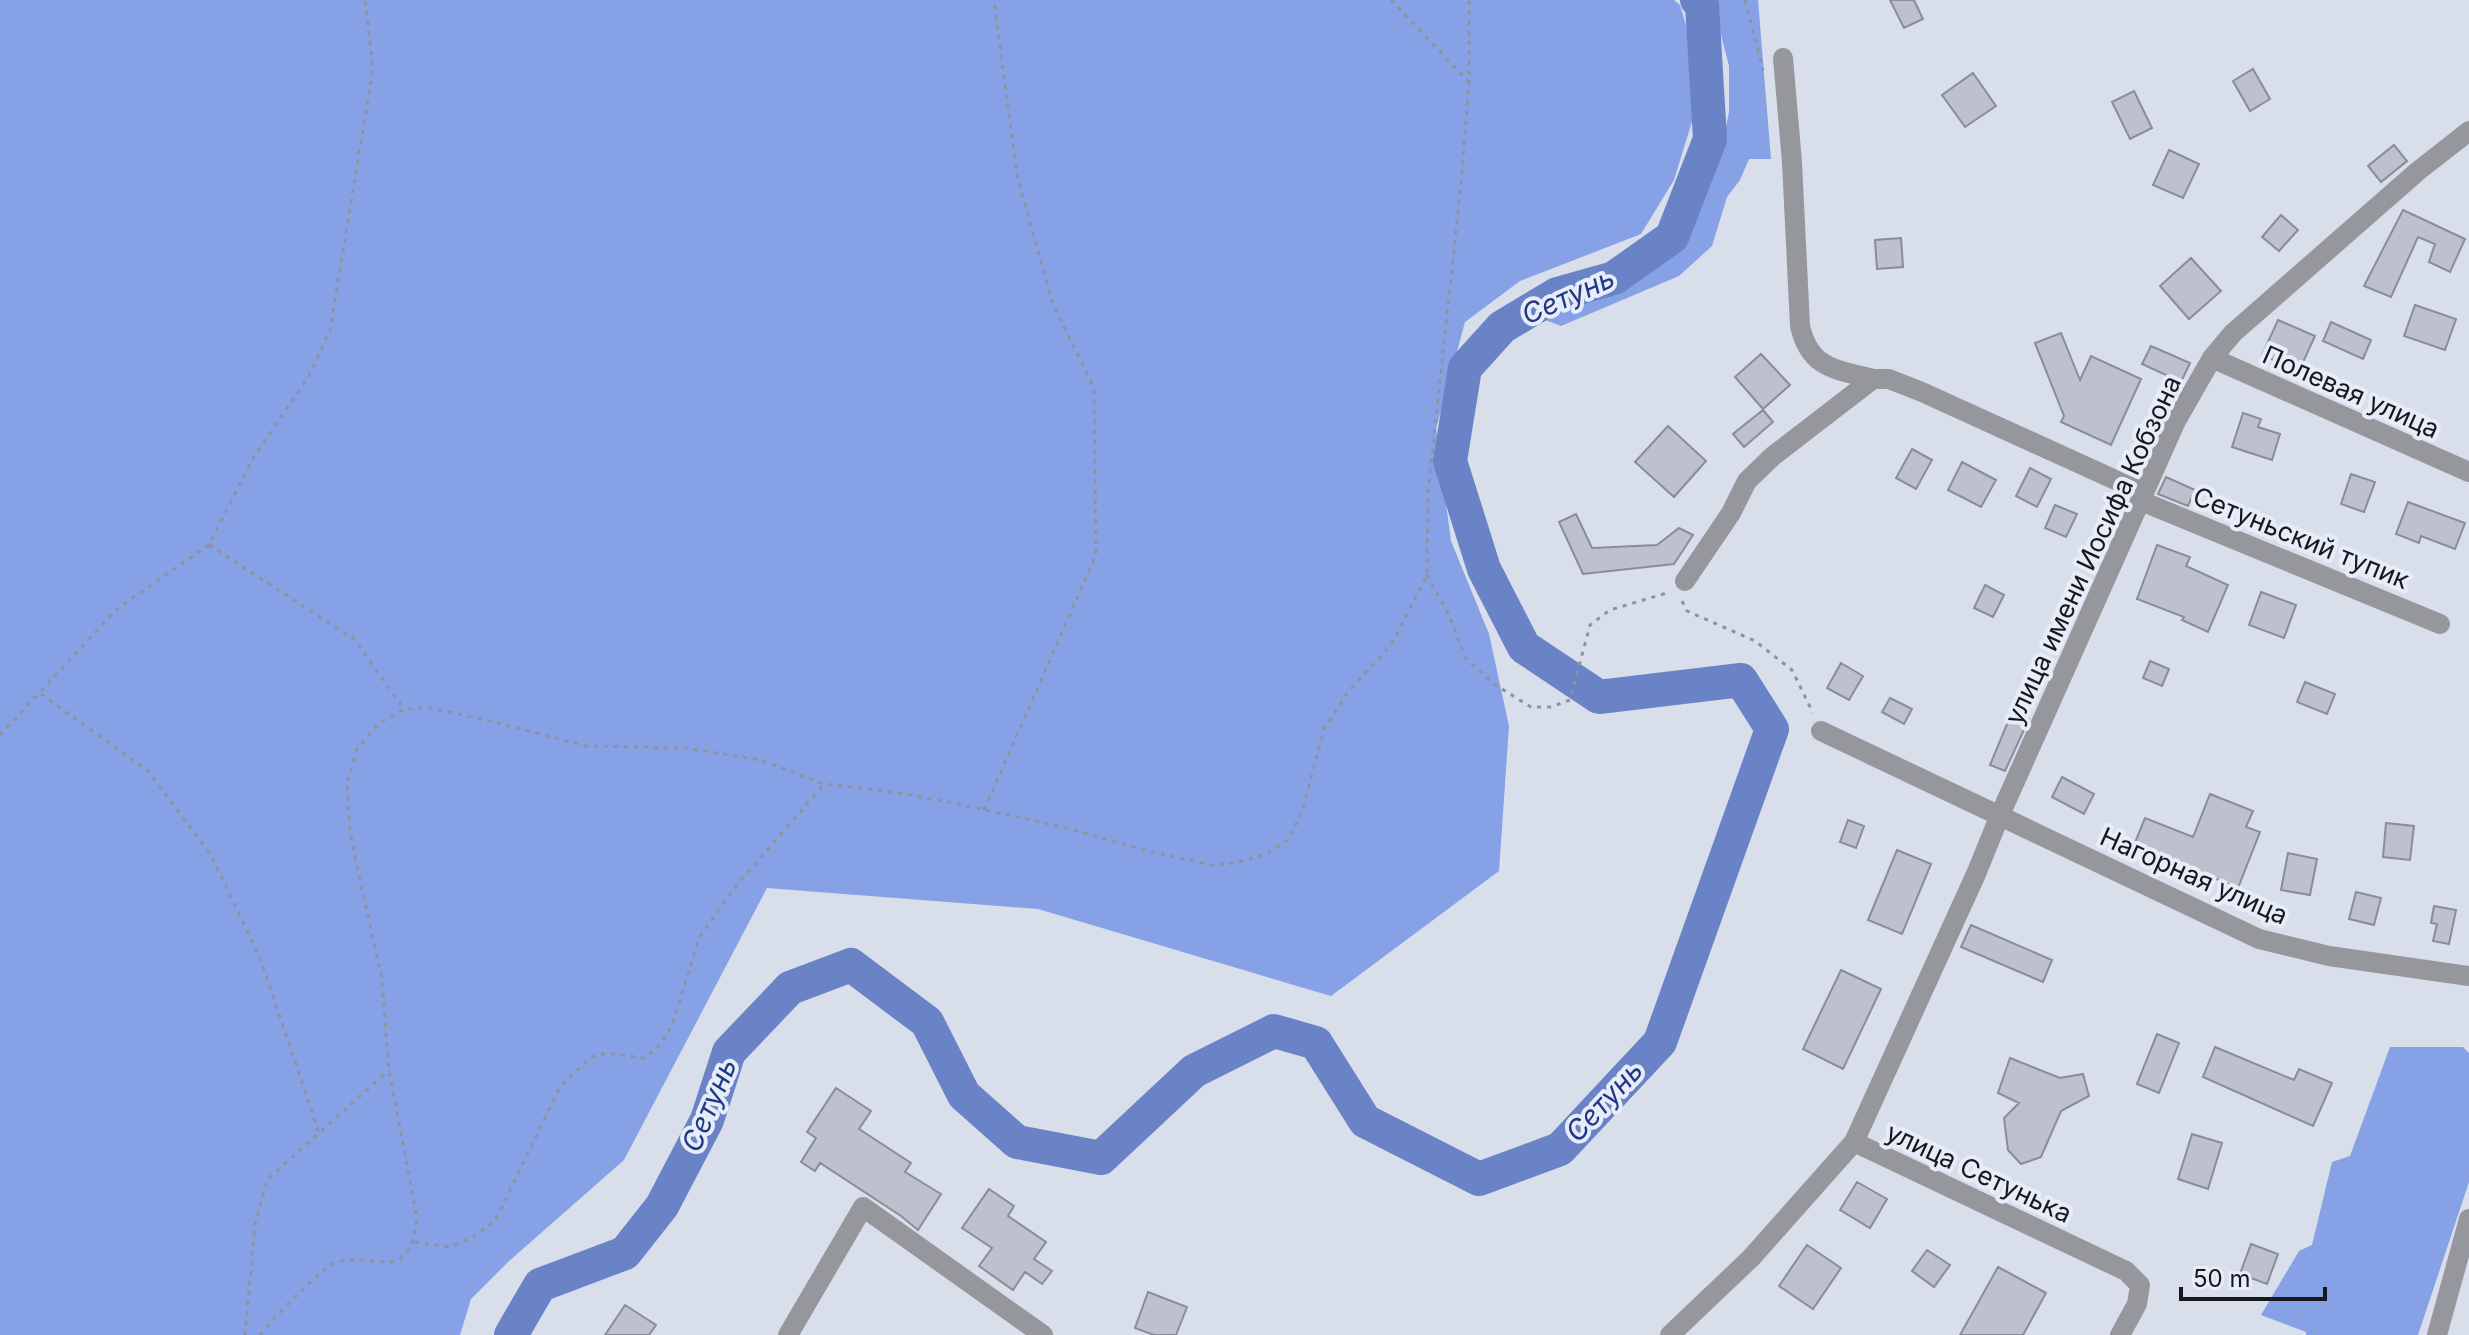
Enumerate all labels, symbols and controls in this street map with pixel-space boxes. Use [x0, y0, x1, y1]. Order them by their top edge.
water label: Сетунь [1516, 261, 1620, 331]
street label: Полевая улица [2258, 339, 2444, 444]
street label: улица имени Иосифа Кобзона [1998, 371, 2187, 729]
street label: Сетуньский тупик [2189, 480, 2414, 595]
street label: Нагорная улица [2096, 820, 2293, 931]
water label: Сетунь [674, 1053, 744, 1157]
water label: Сетунь [1558, 1054, 1650, 1148]
street label: улица Сетунька [1882, 1116, 2077, 1229]
scale bar [2181, 1251, 2325, 1301]
text: 50 m [2193, 1264, 2251, 1293]

